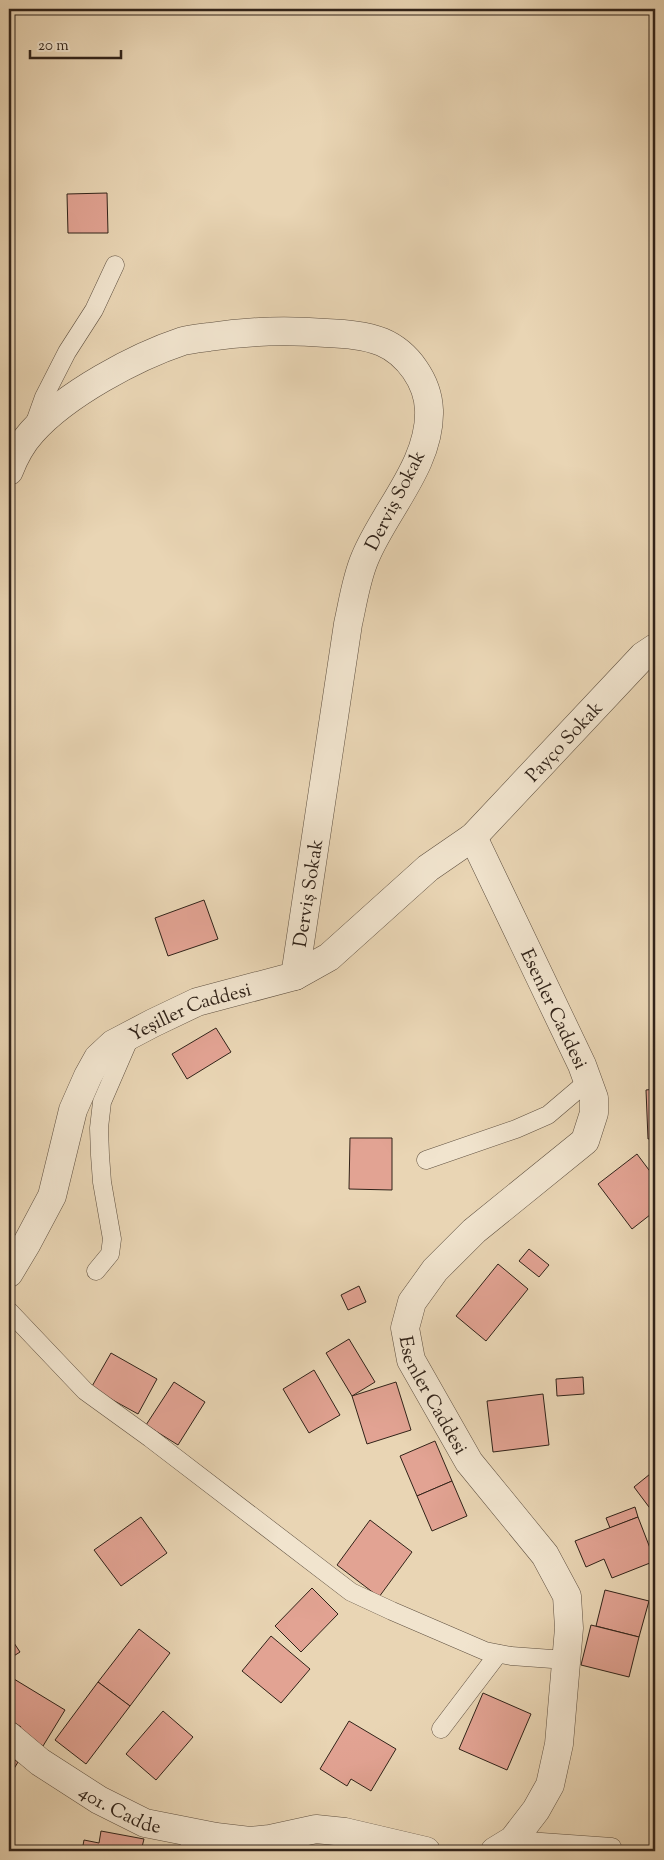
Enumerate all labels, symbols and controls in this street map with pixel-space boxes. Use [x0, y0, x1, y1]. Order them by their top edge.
scale bar [30, 28, 121, 60]
text: 20 m [38, 36, 69, 57]
street label: Derviş Sokak [359, 446, 433, 556]
street label: Payço Sokak [520, 696, 610, 789]
street label: Derviş Sokak [288, 837, 331, 949]
street label: Esenler Caddesi [512, 945, 593, 1074]
street label: Yeşiller Caddesi [125, 977, 254, 1049]
street label: Esenler Caddesi [391, 1334, 473, 1460]
street label: 401. Cadde [73, 1780, 163, 1842]

